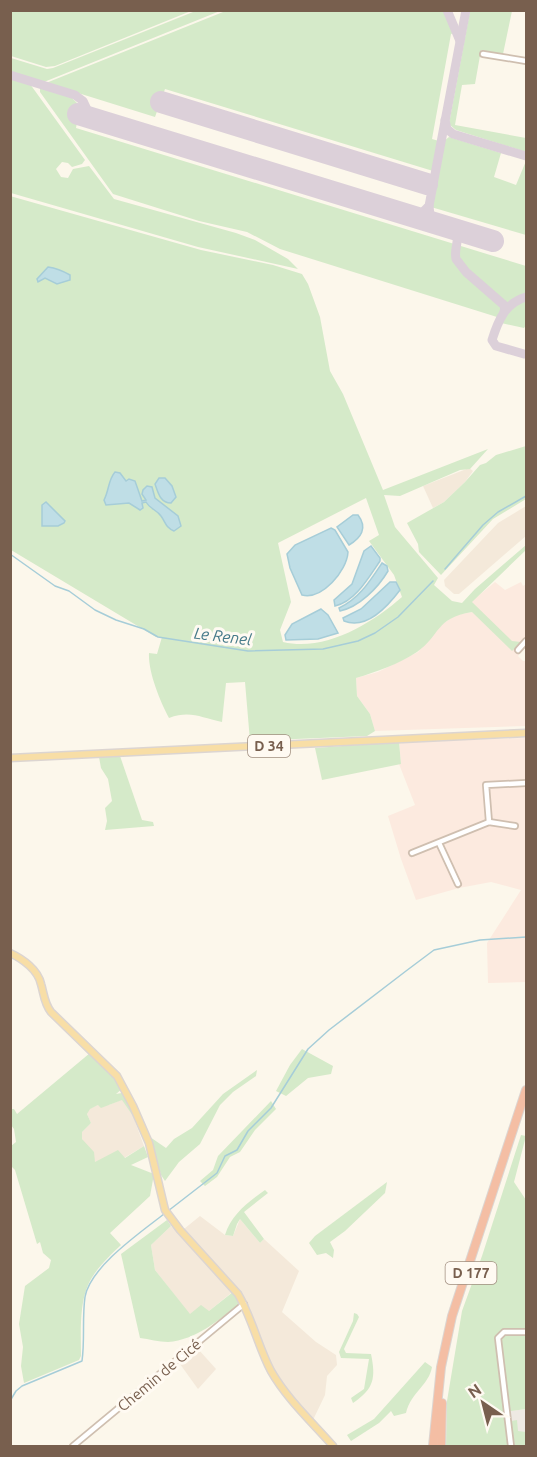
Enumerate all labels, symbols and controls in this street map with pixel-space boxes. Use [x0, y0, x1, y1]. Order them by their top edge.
water label: Le Renel [193, 624, 253, 649]
road number: D 34 [248, 735, 290, 757]
road number: D 177 [446, 1262, 496, 1284]
street label: Chemin de Cicé [114, 1335, 204, 1415]
north arrow [453, 1373, 513, 1433]
text: N [464, 1380, 484, 1402]

